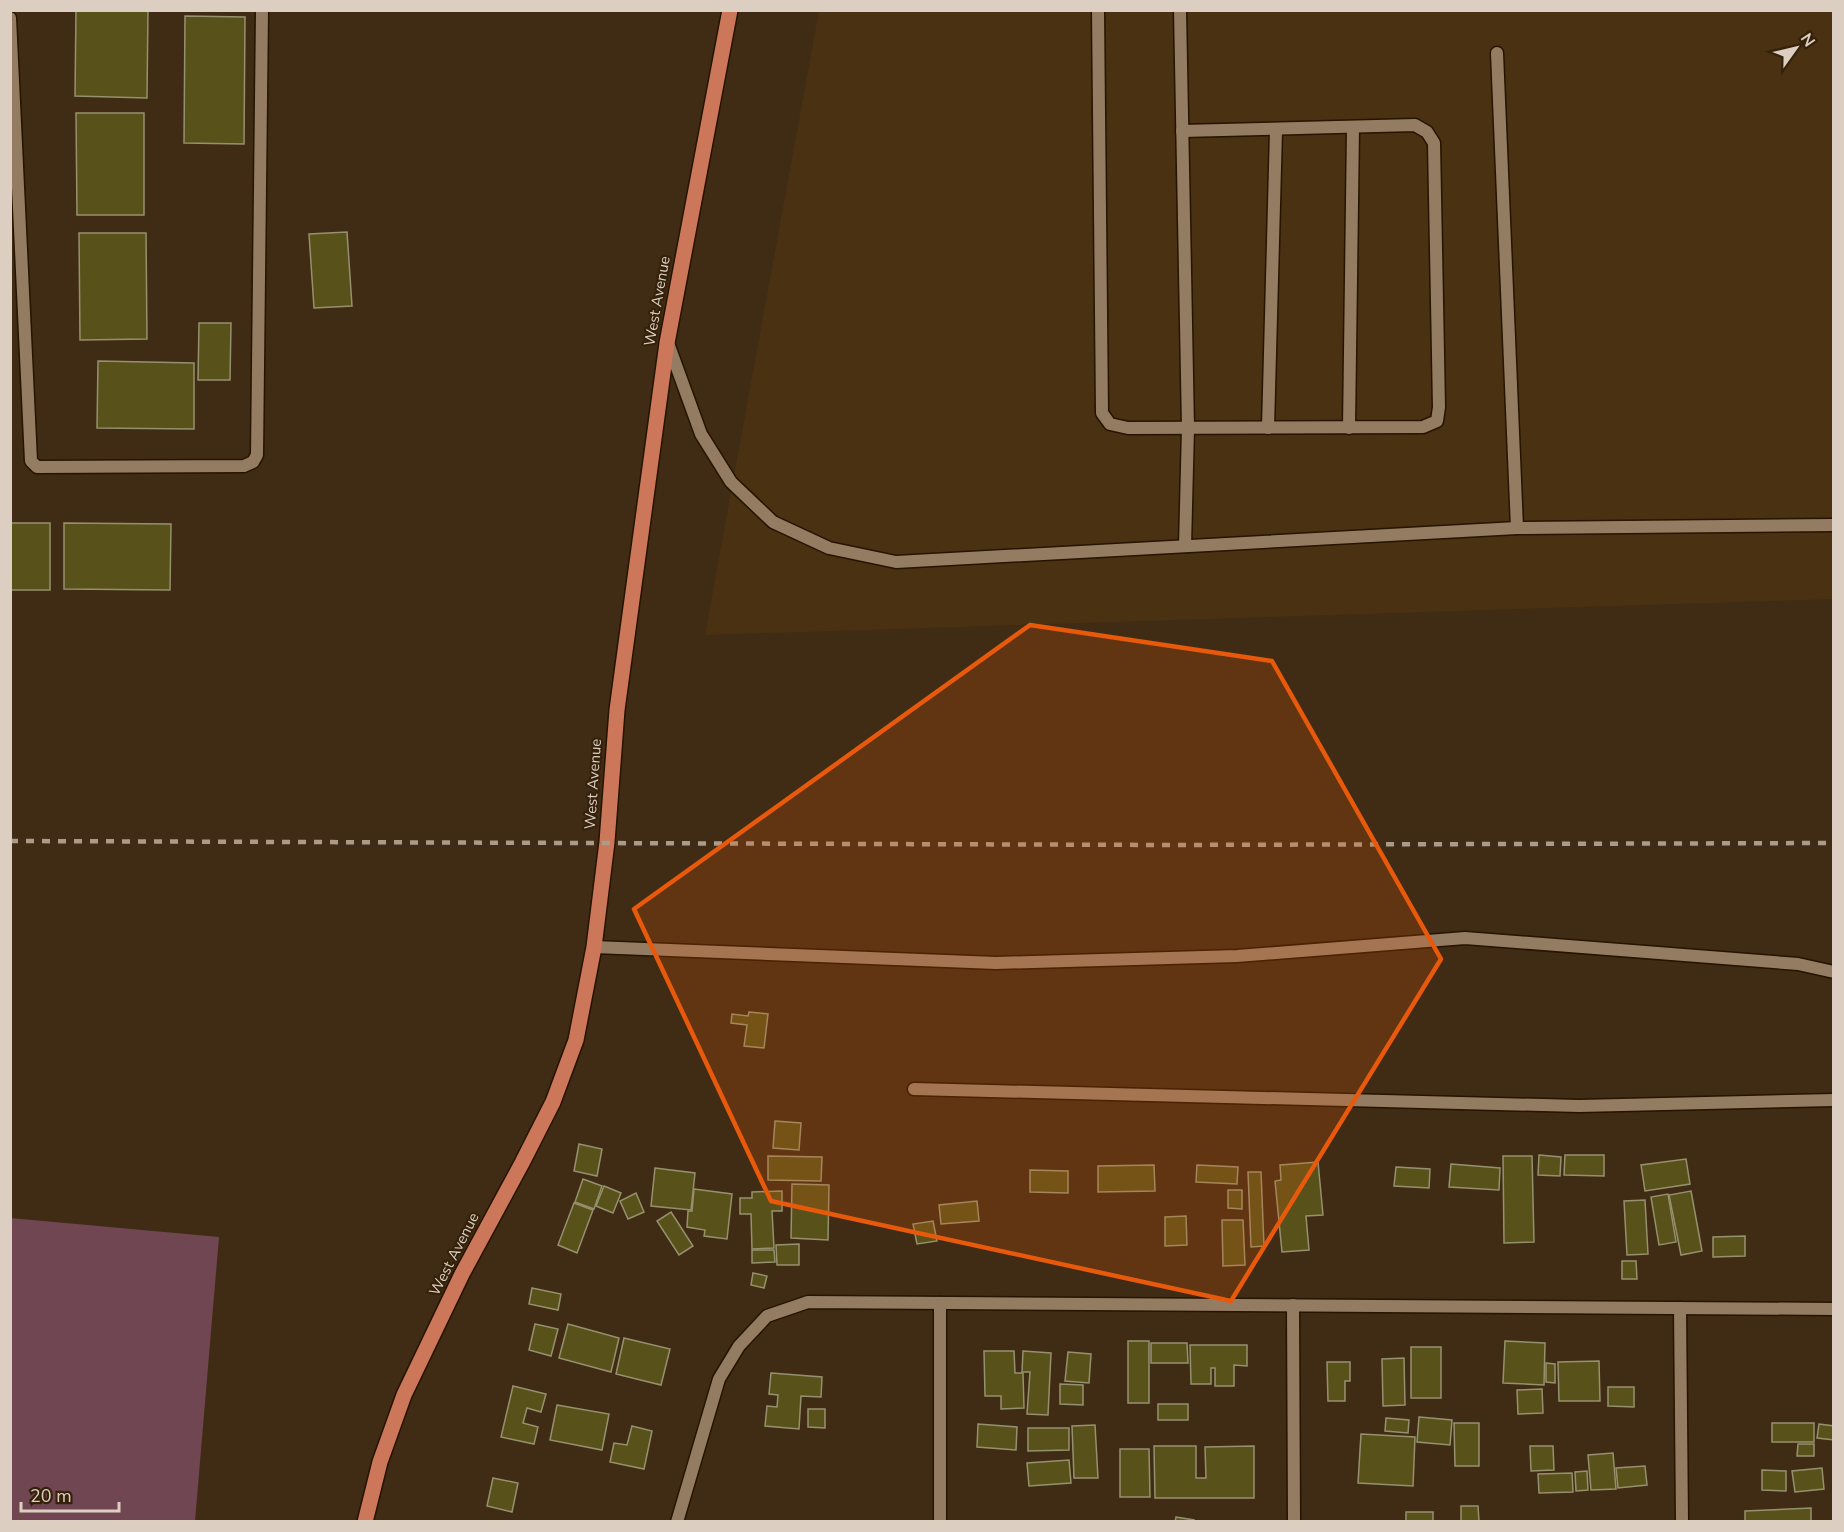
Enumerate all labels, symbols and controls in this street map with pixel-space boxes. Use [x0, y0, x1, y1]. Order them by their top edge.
north arrow [1766, 18, 1826, 78]
text: N [1795, 29, 1820, 51]
street label: West Avenue [639, 254, 675, 348]
street label: West Avenue [580, 738, 606, 830]
street label: West Avenue [424, 1209, 484, 1299]
scale bar [21, 1475, 118, 1513]
text: 20 m [30, 1484, 72, 1508]

